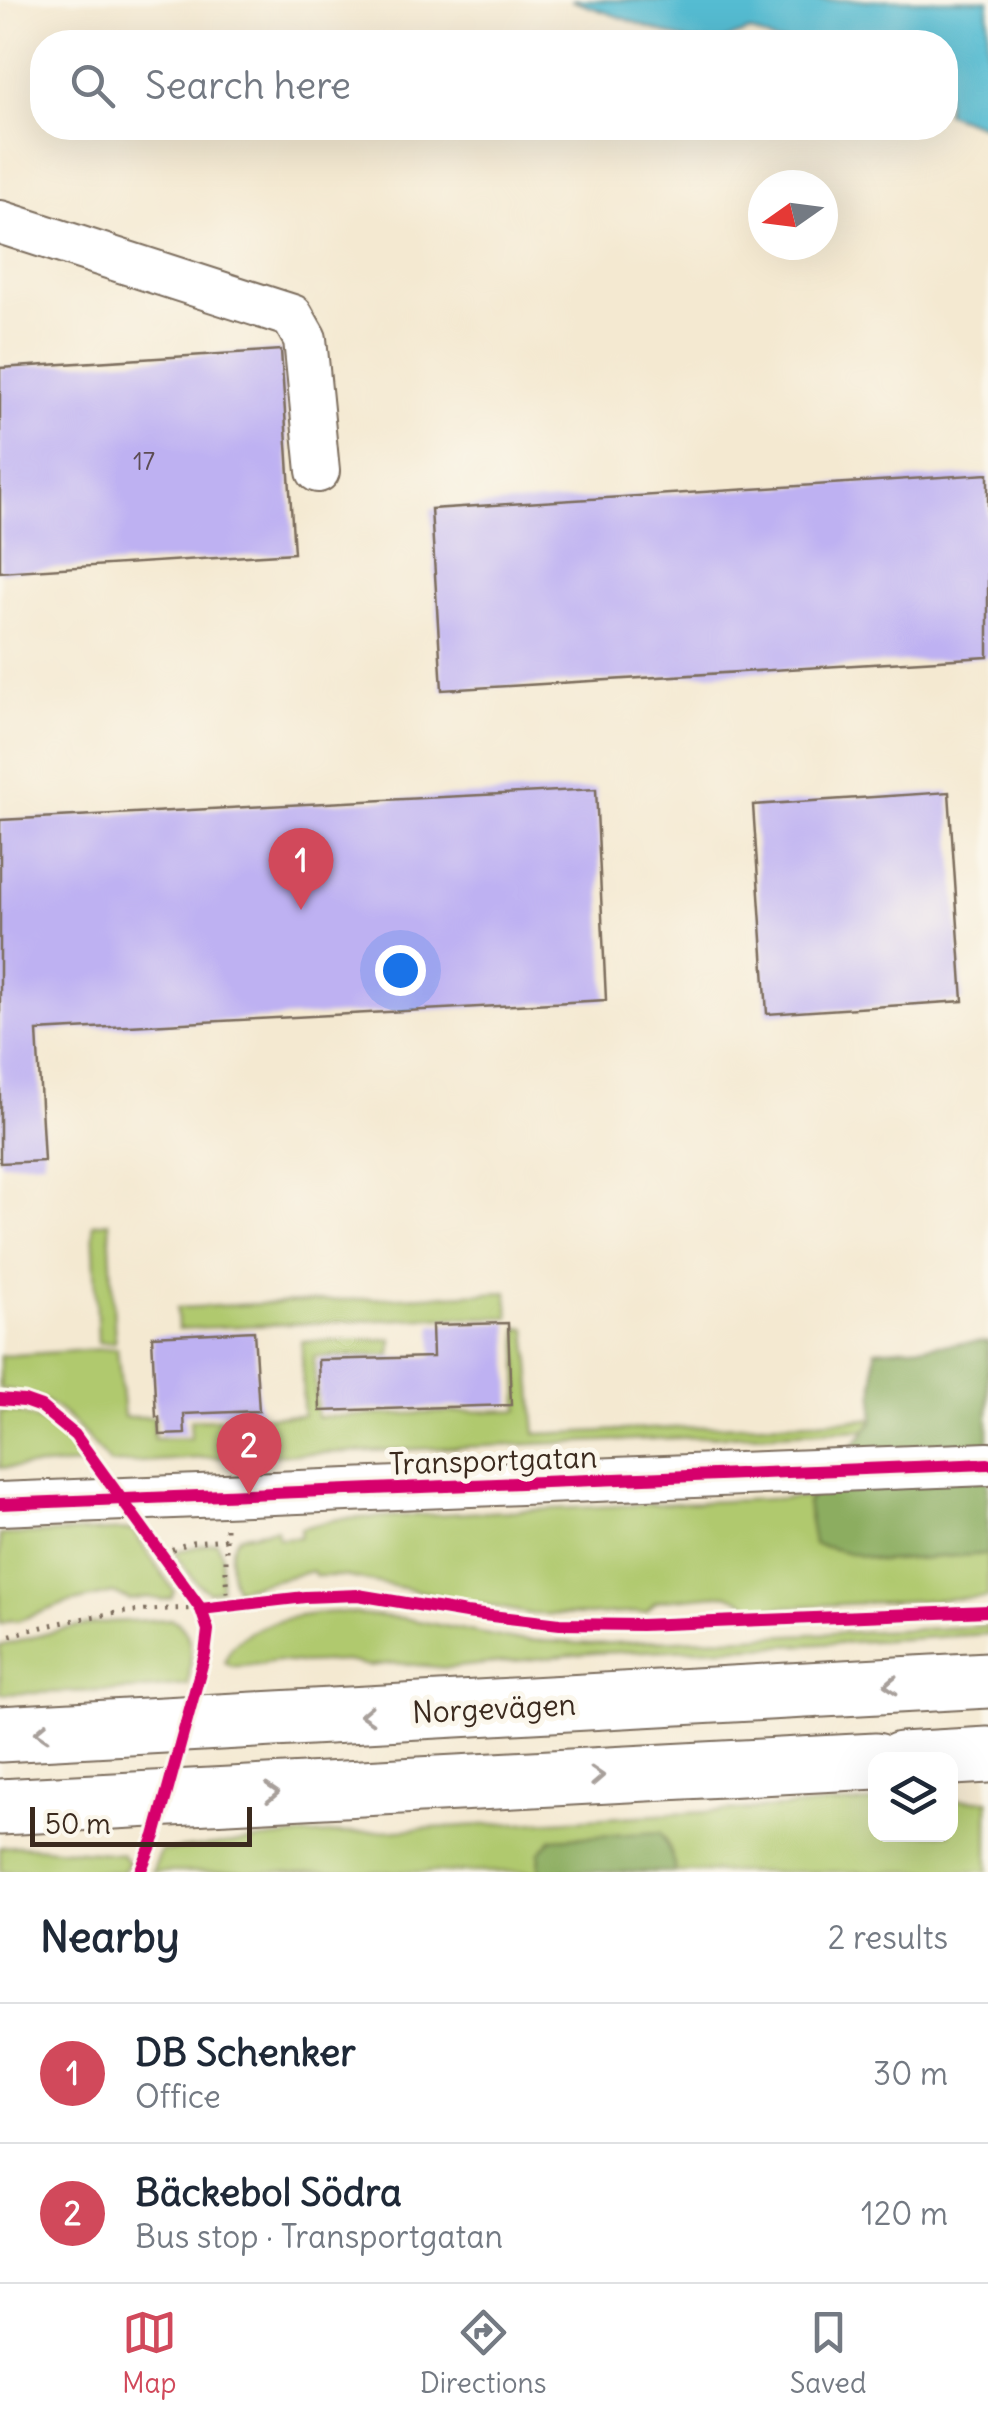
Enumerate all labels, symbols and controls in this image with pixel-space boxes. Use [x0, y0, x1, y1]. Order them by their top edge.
search box [30, 30, 958, 140]
icon: search [65, 58, 120, 113]
text: Search here [145, 62, 351, 109]
north arrow [748, 170, 838, 260]
house number: 17 [133, 445, 155, 477]
pin: 1 [268, 828, 334, 910]
your location [375, 945, 426, 996]
pin: 2 [216, 1412, 282, 1495]
street label: Transportgatan [388, 1437, 598, 1483]
one-way arrow [882, 1674, 898, 1695]
street label: Norgevägen [411, 1685, 577, 1731]
one-way arrow [358, 1704, 374, 1725]
one-way arrow [34, 1721, 50, 1742]
map controls [868, 1752, 958, 1842]
button: layers [868, 1752, 958, 1842]
one-way arrow [589, 1766, 605, 1787]
one-way arrow [265, 1783, 281, 1804]
scale bar [30, 1802, 252, 1846]
text: 50 m [45, 1806, 111, 1842]
text: Nearby [40, 1911, 179, 1963]
text: 2 results [828, 1917, 948, 1958]
text: DB Schenker [135, 2029, 356, 2076]
text: 1 [66, 2053, 79, 2094]
text: 30 m [873, 2053, 948, 2094]
text: Office [135, 2076, 221, 2117]
text: Bäckebol Södra [135, 2169, 402, 2216]
text: 2 [64, 2193, 81, 2234]
text: 120 m [861, 2193, 948, 2234]
text: Bus stop · Transportgatan [135, 2216, 503, 2257]
tab: Map [122, 2305, 177, 2401]
tab: Directions [420, 2305, 546, 2401]
tab: Saved [790, 2305, 866, 2401]

